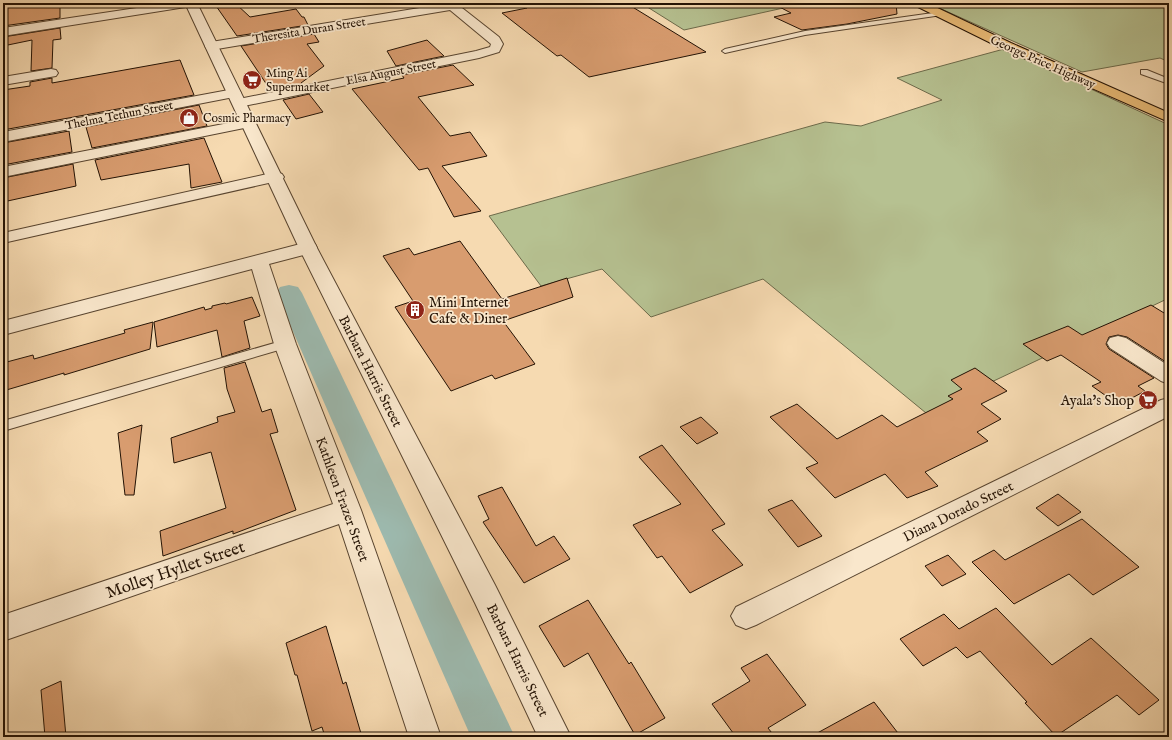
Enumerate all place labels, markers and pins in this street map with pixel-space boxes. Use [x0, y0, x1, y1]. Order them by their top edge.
place label: Ming Ai Supermarket [266, 66, 330, 96]
supermarket icon: Ming Ai Supermarket [241, 69, 263, 91]
shop icon: Cosmic Pharmacy [178, 107, 200, 129]
place label: Cosmic Pharmacy [203, 111, 291, 126]
place label: Mini Internet Cafe & Diner [429, 294, 509, 328]
building icon: Mini Internet Cafe & Diner [404, 299, 426, 321]
supermarket icon: Ayala's Shop [1137, 389, 1159, 411]
place label: Ayala's Shop [1060, 392, 1134, 410]

